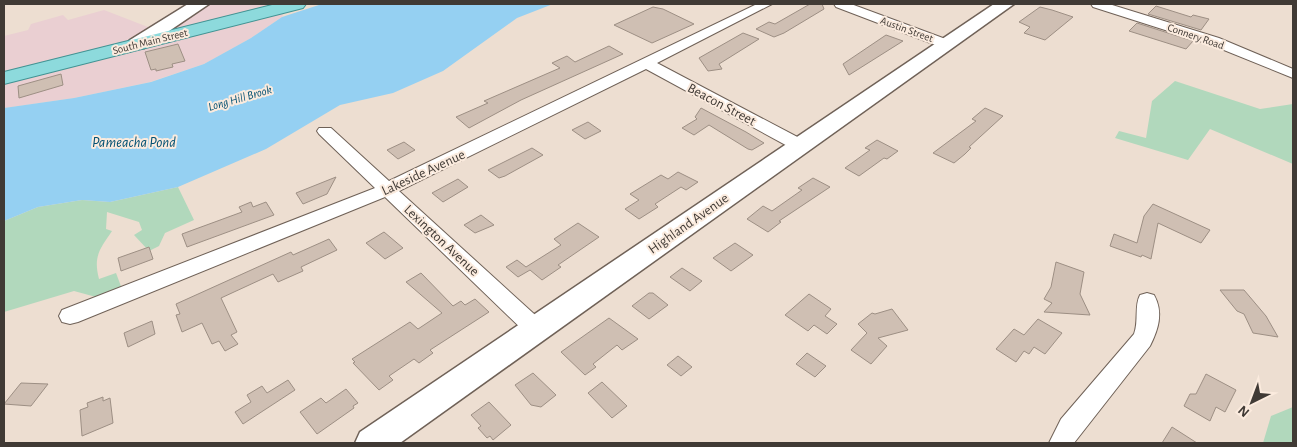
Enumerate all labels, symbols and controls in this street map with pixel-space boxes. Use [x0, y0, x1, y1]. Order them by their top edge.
street label: Austin Street [879, 15, 935, 44]
street label: Connery Road [1166, 22, 1226, 51]
street label: South Main Street [112, 27, 189, 56]
street label: Beacon Street [685, 81, 758, 129]
water label: Long Hill Brook [207, 83, 274, 113]
water label: Pameacha Pond [92, 135, 176, 150]
street label: Lakeside Avenue [380, 147, 467, 198]
street label: Highland Avenue [646, 191, 731, 257]
street label: Lexington Avenue [401, 203, 482, 279]
north arrow [1227, 377, 1277, 427]
text: N [1236, 402, 1252, 419]

